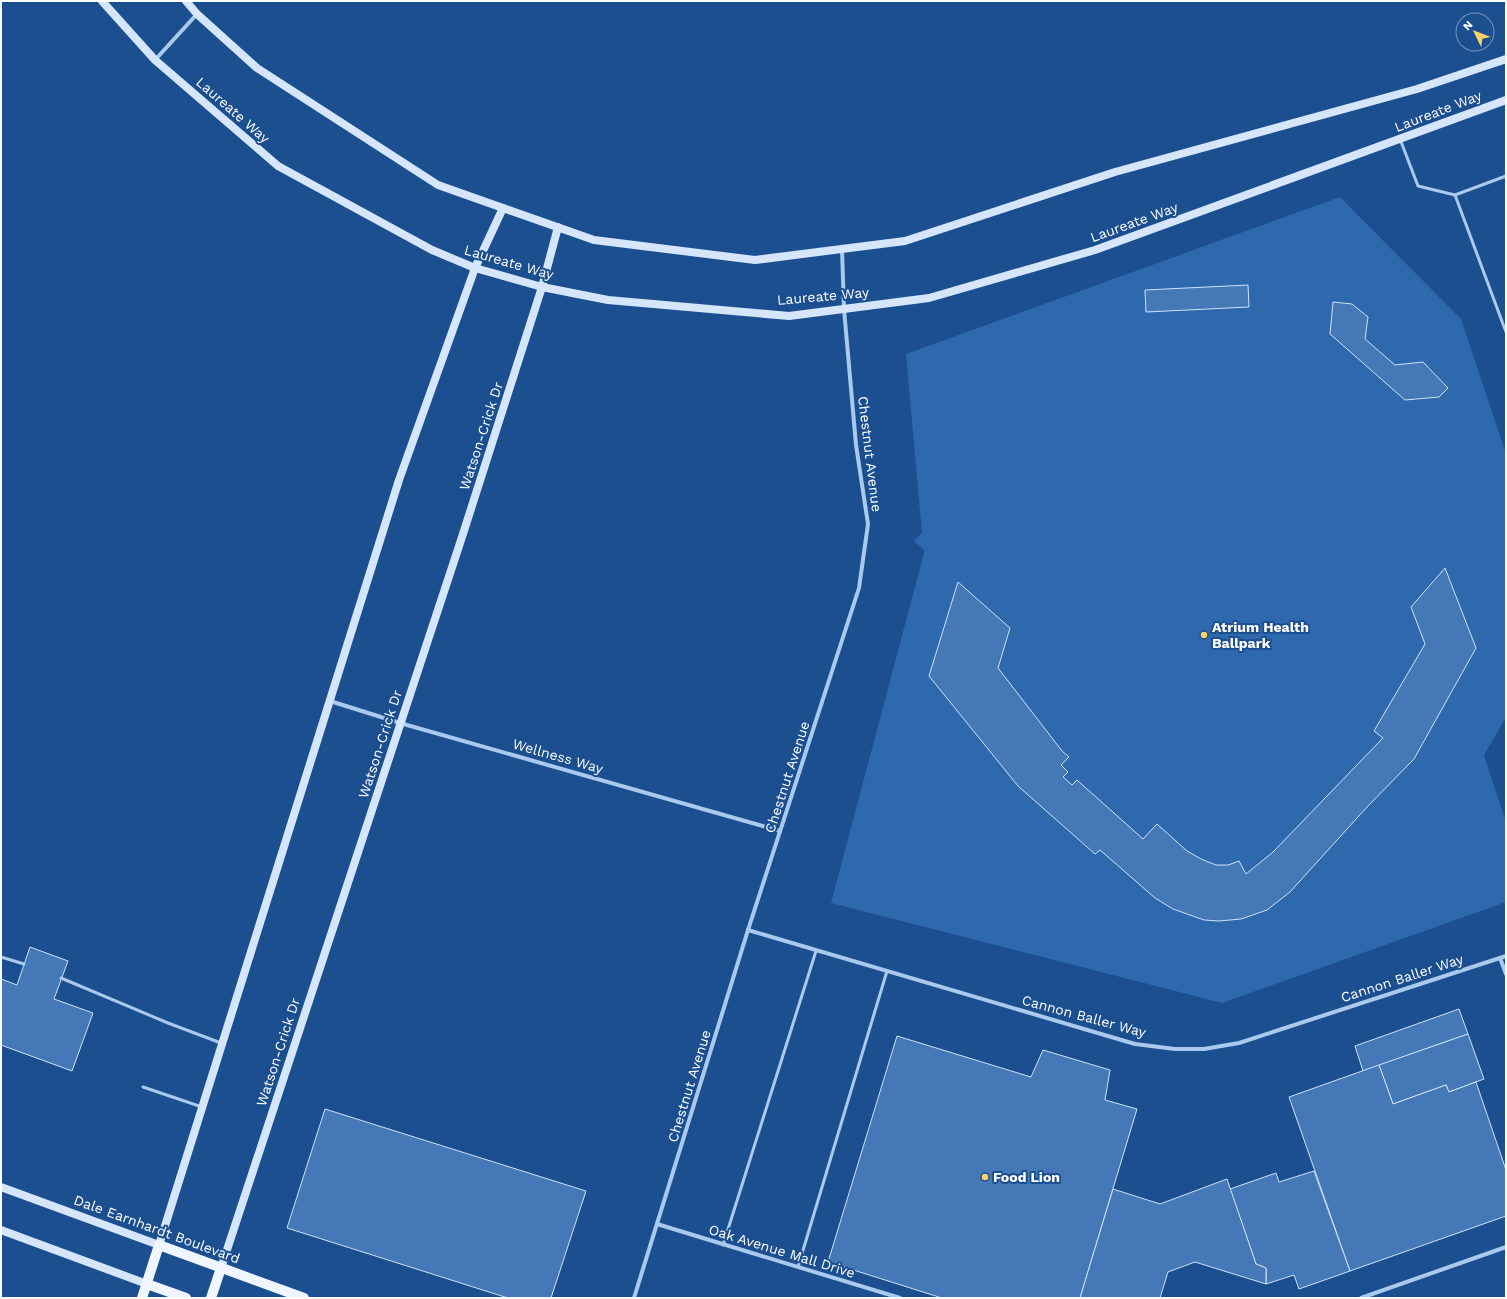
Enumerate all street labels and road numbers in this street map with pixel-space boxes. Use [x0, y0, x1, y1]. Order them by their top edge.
street label: Laureate Way [193, 74, 274, 147]
street label: Laureate Way [1392, 87, 1485, 135]
street label: Laureate Way [1088, 198, 1181, 245]
street label: Laureate Way [462, 242, 556, 283]
street label: Laureate Way [776, 284, 870, 308]
street label: Watson-Crick Dr [456, 380, 506, 492]
street label: Chestnut Avenue [855, 395, 885, 513]
street label: Watson-Crick Dr [355, 688, 405, 800]
street label: Chestnut Avenue [761, 719, 813, 835]
street label: Wellness Way [511, 735, 606, 777]
street label: Cannon Baller Way [1339, 950, 1466, 1005]
street label: Cannon Baller Way [1020, 992, 1149, 1040]
street label: Watson-Crick Dr [253, 996, 303, 1108]
street label: Chestnut Avenue [664, 1028, 714, 1144]
street label: Dale Earnhardt Boulevard [72, 1191, 242, 1267]
street label: Oak Avenue Mall Drive [707, 1221, 857, 1281]

